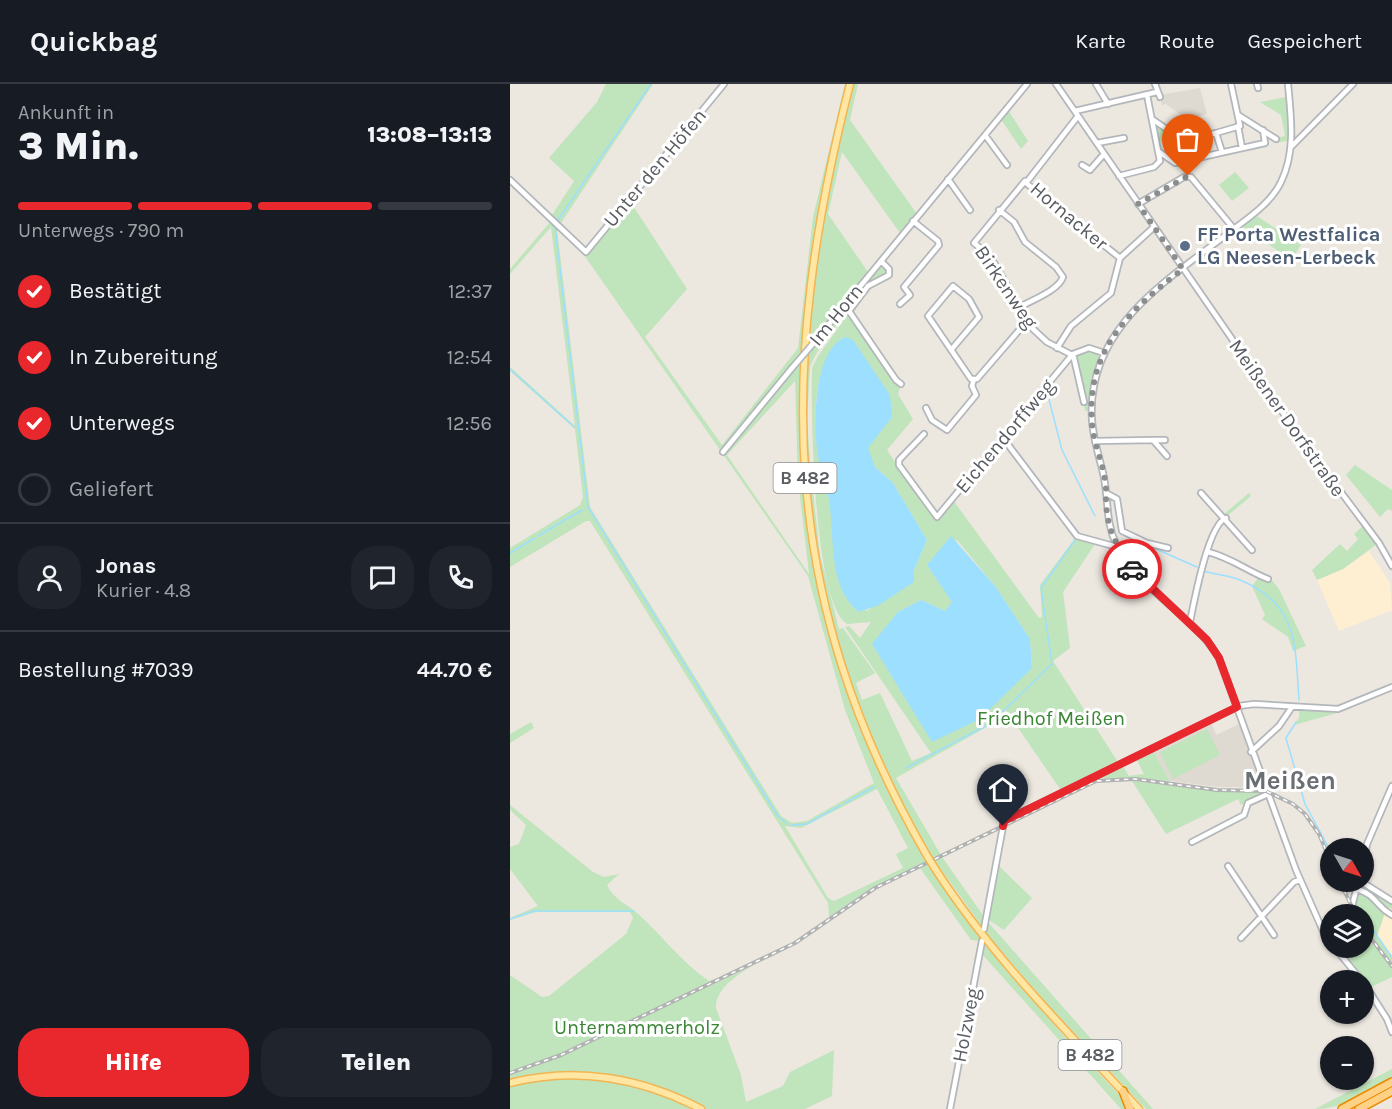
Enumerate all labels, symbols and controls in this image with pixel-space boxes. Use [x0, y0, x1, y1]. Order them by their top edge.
text: Quickbag [30, 25, 157, 58]
text: Karte [1075, 29, 1126, 53]
text: Route [1159, 29, 1215, 53]
text: Gespeichert [1248, 29, 1362, 53]
text: Ankunft in [18, 101, 114, 124]
street label: Unter den Höfen [599, 104, 711, 232]
pin [1162, 114, 1213, 176]
text: 13:08–13:13 [367, 122, 492, 148]
text: 3 Min. [18, 123, 138, 169]
icon: bag [1171, 123, 1204, 156]
street label: Hornacker [1026, 177, 1113, 255]
text: Unterwegs · 790 m [18, 219, 184, 242]
place label: FF Porta Westfalica LG Neesen-Lerbeck [1197, 223, 1381, 269]
marker: FF Porta Westfalica LG Neesen-Lerbeck [1178, 239, 1192, 253]
street label: Birkenweg [970, 241, 1042, 333]
icon: check [18, 275, 51, 308]
text: Bestätigt [69, 278, 161, 304]
text: 12:37 [448, 280, 492, 303]
street label: Im Horn [804, 280, 868, 350]
street label: Meißener Dorfstraße [1224, 335, 1350, 501]
icon: check [18, 341, 51, 374]
text: In Zubereitung [69, 344, 217, 370]
text: 12:54 [447, 346, 492, 369]
street label: Eichendorffweg [951, 374, 1059, 498]
icon: check [18, 407, 51, 440]
text: Unterwegs [69, 410, 175, 436]
text: 12:56 [446, 412, 492, 435]
road number: B 482 [774, 463, 836, 493]
text: Geliefert [69, 476, 154, 502]
courier [1102, 539, 1162, 599]
button: person [18, 546, 81, 609]
button: chat [351, 546, 414, 609]
button: phone [429, 546, 492, 609]
text: Jonas [96, 553, 156, 579]
icon: car [1116, 553, 1149, 586]
text: Kurier · 4.8 [96, 579, 191, 602]
text: Bestellung #7039 [18, 657, 194, 683]
text: 44.70 € [417, 657, 492, 683]
park label: Friedhof Meißen [977, 707, 1125, 730]
pin [977, 764, 1028, 826]
district label: Meißen [1244, 765, 1336, 796]
icon: home [986, 773, 1019, 806]
north arrow [1320, 838, 1374, 892]
map controls [1320, 838, 1374, 1090]
button: layers [1320, 904, 1374, 958]
button: + [1320, 970, 1374, 1024]
street label: Holzweg [948, 986, 984, 1064]
park label: Unternammerholz [554, 1016, 720, 1039]
button: Hilfe [18, 1028, 249, 1097]
button: Teilen [261, 1028, 492, 1097]
button: − [1320, 1036, 1374, 1090]
road number: B 482 [1058, 1040, 1122, 1070]

